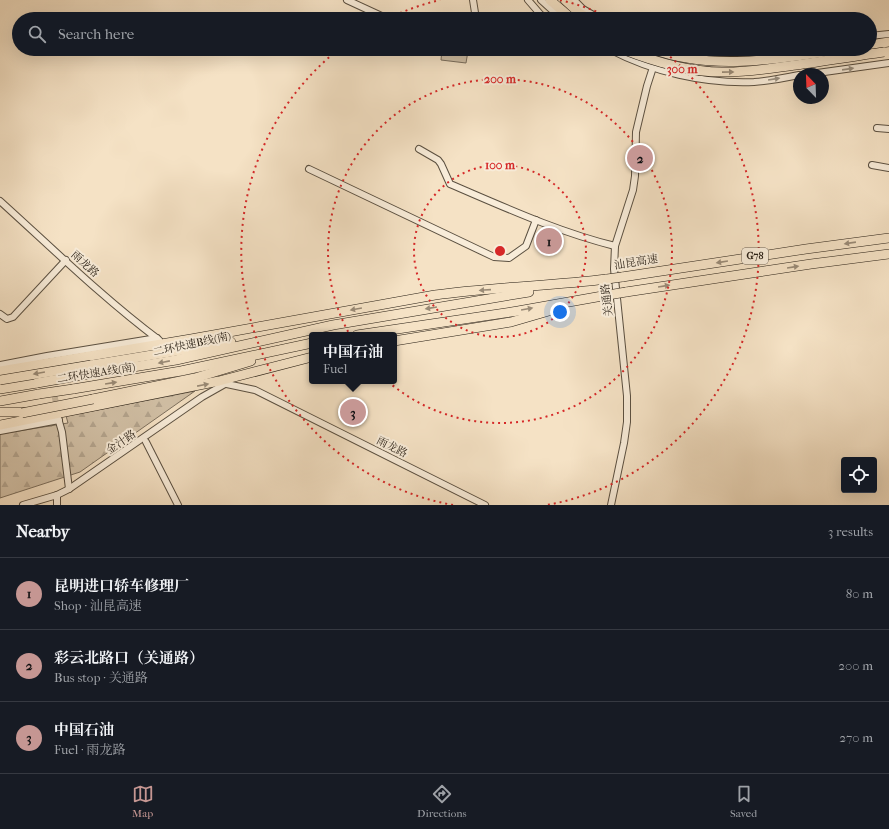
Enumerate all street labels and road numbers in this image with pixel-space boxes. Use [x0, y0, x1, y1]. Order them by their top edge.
street label: 雨龙路 [68, 248, 102, 280]
road number: G78 [742, 248, 768, 264]
street label: 汕昆高速 [613, 252, 659, 272]
street label: 关通路 [599, 283, 615, 317]
street label: 二环快速B线(南) [152, 329, 232, 359]
street label: 二环快速A线(南) [56, 360, 136, 386]
street label: 金汁路 [104, 427, 138, 457]
street label: 雨龙路 [374, 434, 410, 460]

